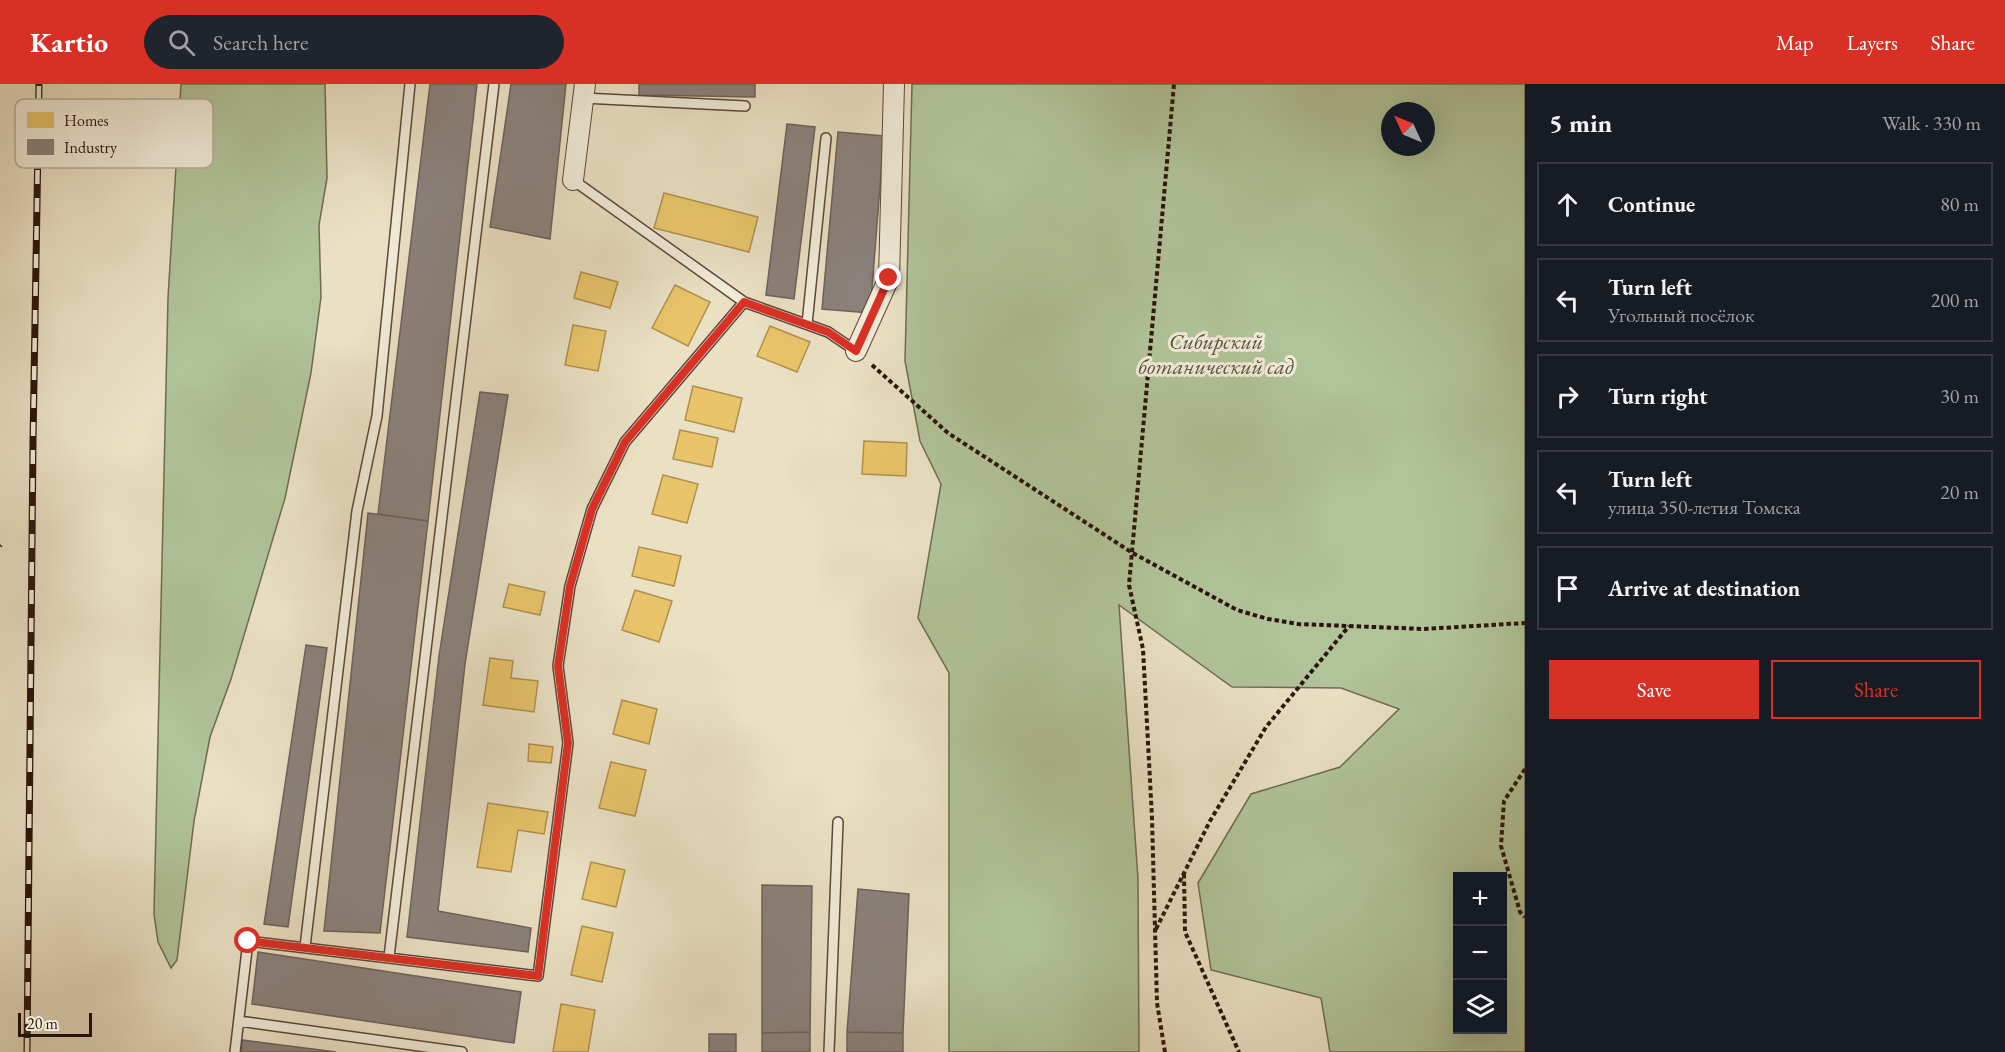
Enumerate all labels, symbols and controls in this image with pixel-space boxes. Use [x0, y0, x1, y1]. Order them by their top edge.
search box [144, 15, 564, 69]
text: Kartio [30, 24, 108, 60]
icon: search [165, 26, 198, 59]
text: Search here [213, 28, 309, 57]
text: Map [1776, 29, 1814, 56]
text: Layers [1847, 29, 1898, 56]
text: Share [1931, 29, 1975, 56]
legend [15, 99, 213, 168]
north arrow [1381, 102, 1435, 156]
text: 5 min [1549, 106, 1612, 140]
text: Homes [64, 110, 109, 131]
text: Walk · 330 m [1882, 110, 1981, 136]
text: Industry [64, 137, 118, 158]
icon: ahead [1551, 188, 1584, 221]
text: Continue [1608, 190, 1695, 219]
text: 80 m [1940, 191, 1979, 217]
route end [875, 264, 901, 290]
text: Turn left [1608, 273, 1692, 302]
icon: left [1551, 284, 1584, 317]
text: 200 m [1931, 287, 1979, 313]
text: Угольный посёлок [1608, 302, 1755, 328]
park label: Сибирский ботанический сад [1138, 327, 1294, 381]
icon: right [1551, 380, 1584, 413]
text: Turn right [1608, 382, 1707, 411]
text: 30 m [1940, 383, 1979, 409]
text: Turn left [1608, 465, 1692, 494]
icon: left [1551, 476, 1584, 509]
text: 20 m [1940, 479, 1979, 505]
text: улица 350-летия Томска [1608, 494, 1801, 520]
icon: arrive [1551, 572, 1584, 605]
text: Arrive at destination [1608, 574, 1800, 603]
button: Save [1549, 660, 1759, 719]
button: Share [1771, 660, 1981, 719]
map controls [1453, 872, 1507, 1034]
button: + [1453, 872, 1507, 926]
button: − [1453, 926, 1507, 980]
route start [234, 927, 260, 953]
button: layers [1453, 980, 1507, 1034]
scale bar [18, 1010, 92, 1038]
text: 20 m [27, 1013, 58, 1034]

